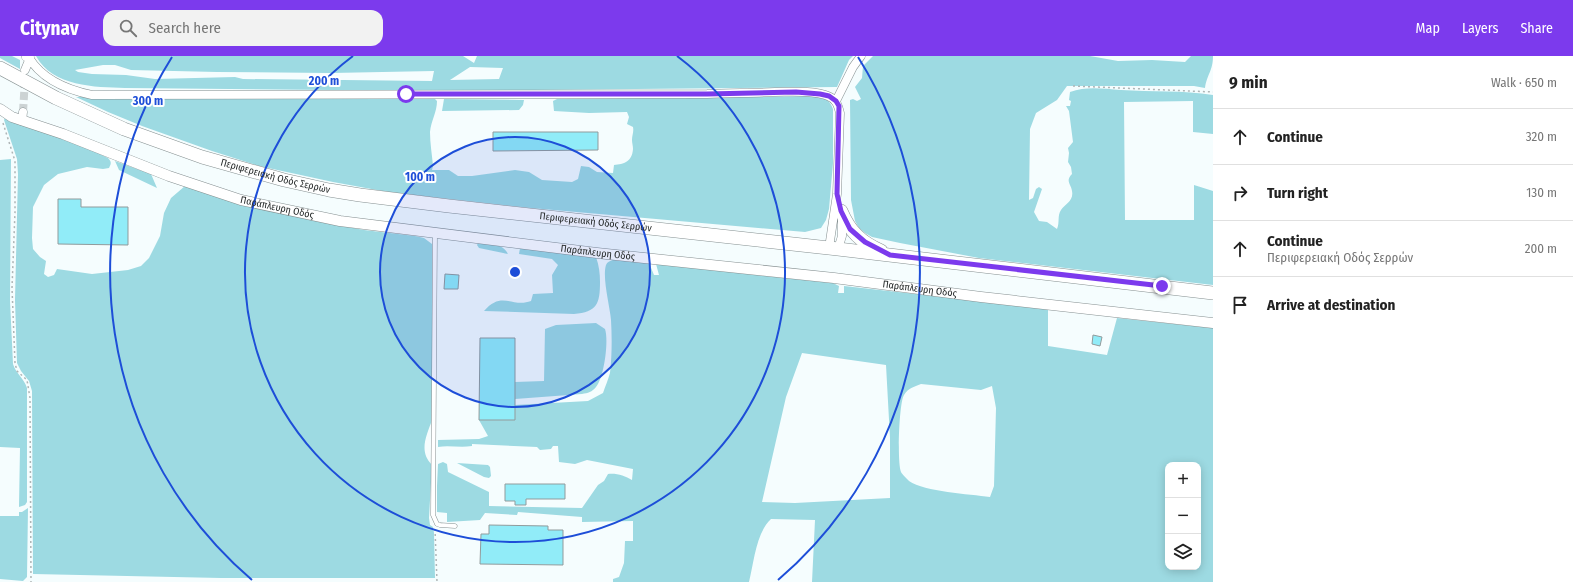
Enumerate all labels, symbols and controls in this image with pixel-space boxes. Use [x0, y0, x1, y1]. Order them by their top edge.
search box [103, 10, 383, 46]
text: Citynav [20, 17, 79, 40]
icon: search [117, 17, 139, 39]
text: Search here [149, 19, 221, 37]
text: Map [1416, 20, 1440, 37]
text: Layers [1462, 20, 1498, 37]
text: Share [1520, 20, 1553, 37]
text: 9 min [1229, 72, 1268, 93]
text: 200 m [308, 74, 339, 88]
text: Walk · 650 m [1491, 75, 1557, 90]
route start [397, 85, 415, 103]
text: 300 m [132, 94, 163, 108]
icon: ahead [1229, 126, 1251, 148]
text: Continue [1267, 128, 1323, 146]
text: 320 m [1526, 129, 1557, 144]
street label: Περιφερειακή Οδός Σερρών [219, 157, 332, 196]
text: 100 m [405, 170, 435, 184]
icon: right [1229, 182, 1251, 204]
text: Turn right [1267, 184, 1328, 202]
text: 130 m [1526, 185, 1557, 200]
street label: Παράπλευρη Οδός [239, 194, 316, 221]
street label: Περιφερειακή Οδός Σερρών [539, 210, 653, 234]
text: Continue [1267, 232, 1323, 250]
icon: ahead [1229, 238, 1251, 260]
text: 200 m [1525, 241, 1557, 256]
street label: Παράπλευρη Οδός [560, 243, 636, 263]
text: Περιφερειακή Οδός Σερρών [1267, 250, 1413, 265]
centre of rings [508, 265, 522, 279]
route end [1153, 277, 1171, 295]
street label: Παράπλευρη Οδός [882, 278, 958, 300]
icon: arrive [1229, 294, 1251, 316]
text: Arrive at destination [1267, 296, 1395, 314]
map controls [1165, 462, 1201, 570]
button: + [1165, 462, 1201, 498]
button: − [1165, 498, 1201, 534]
button: layers [1165, 534, 1201, 570]

